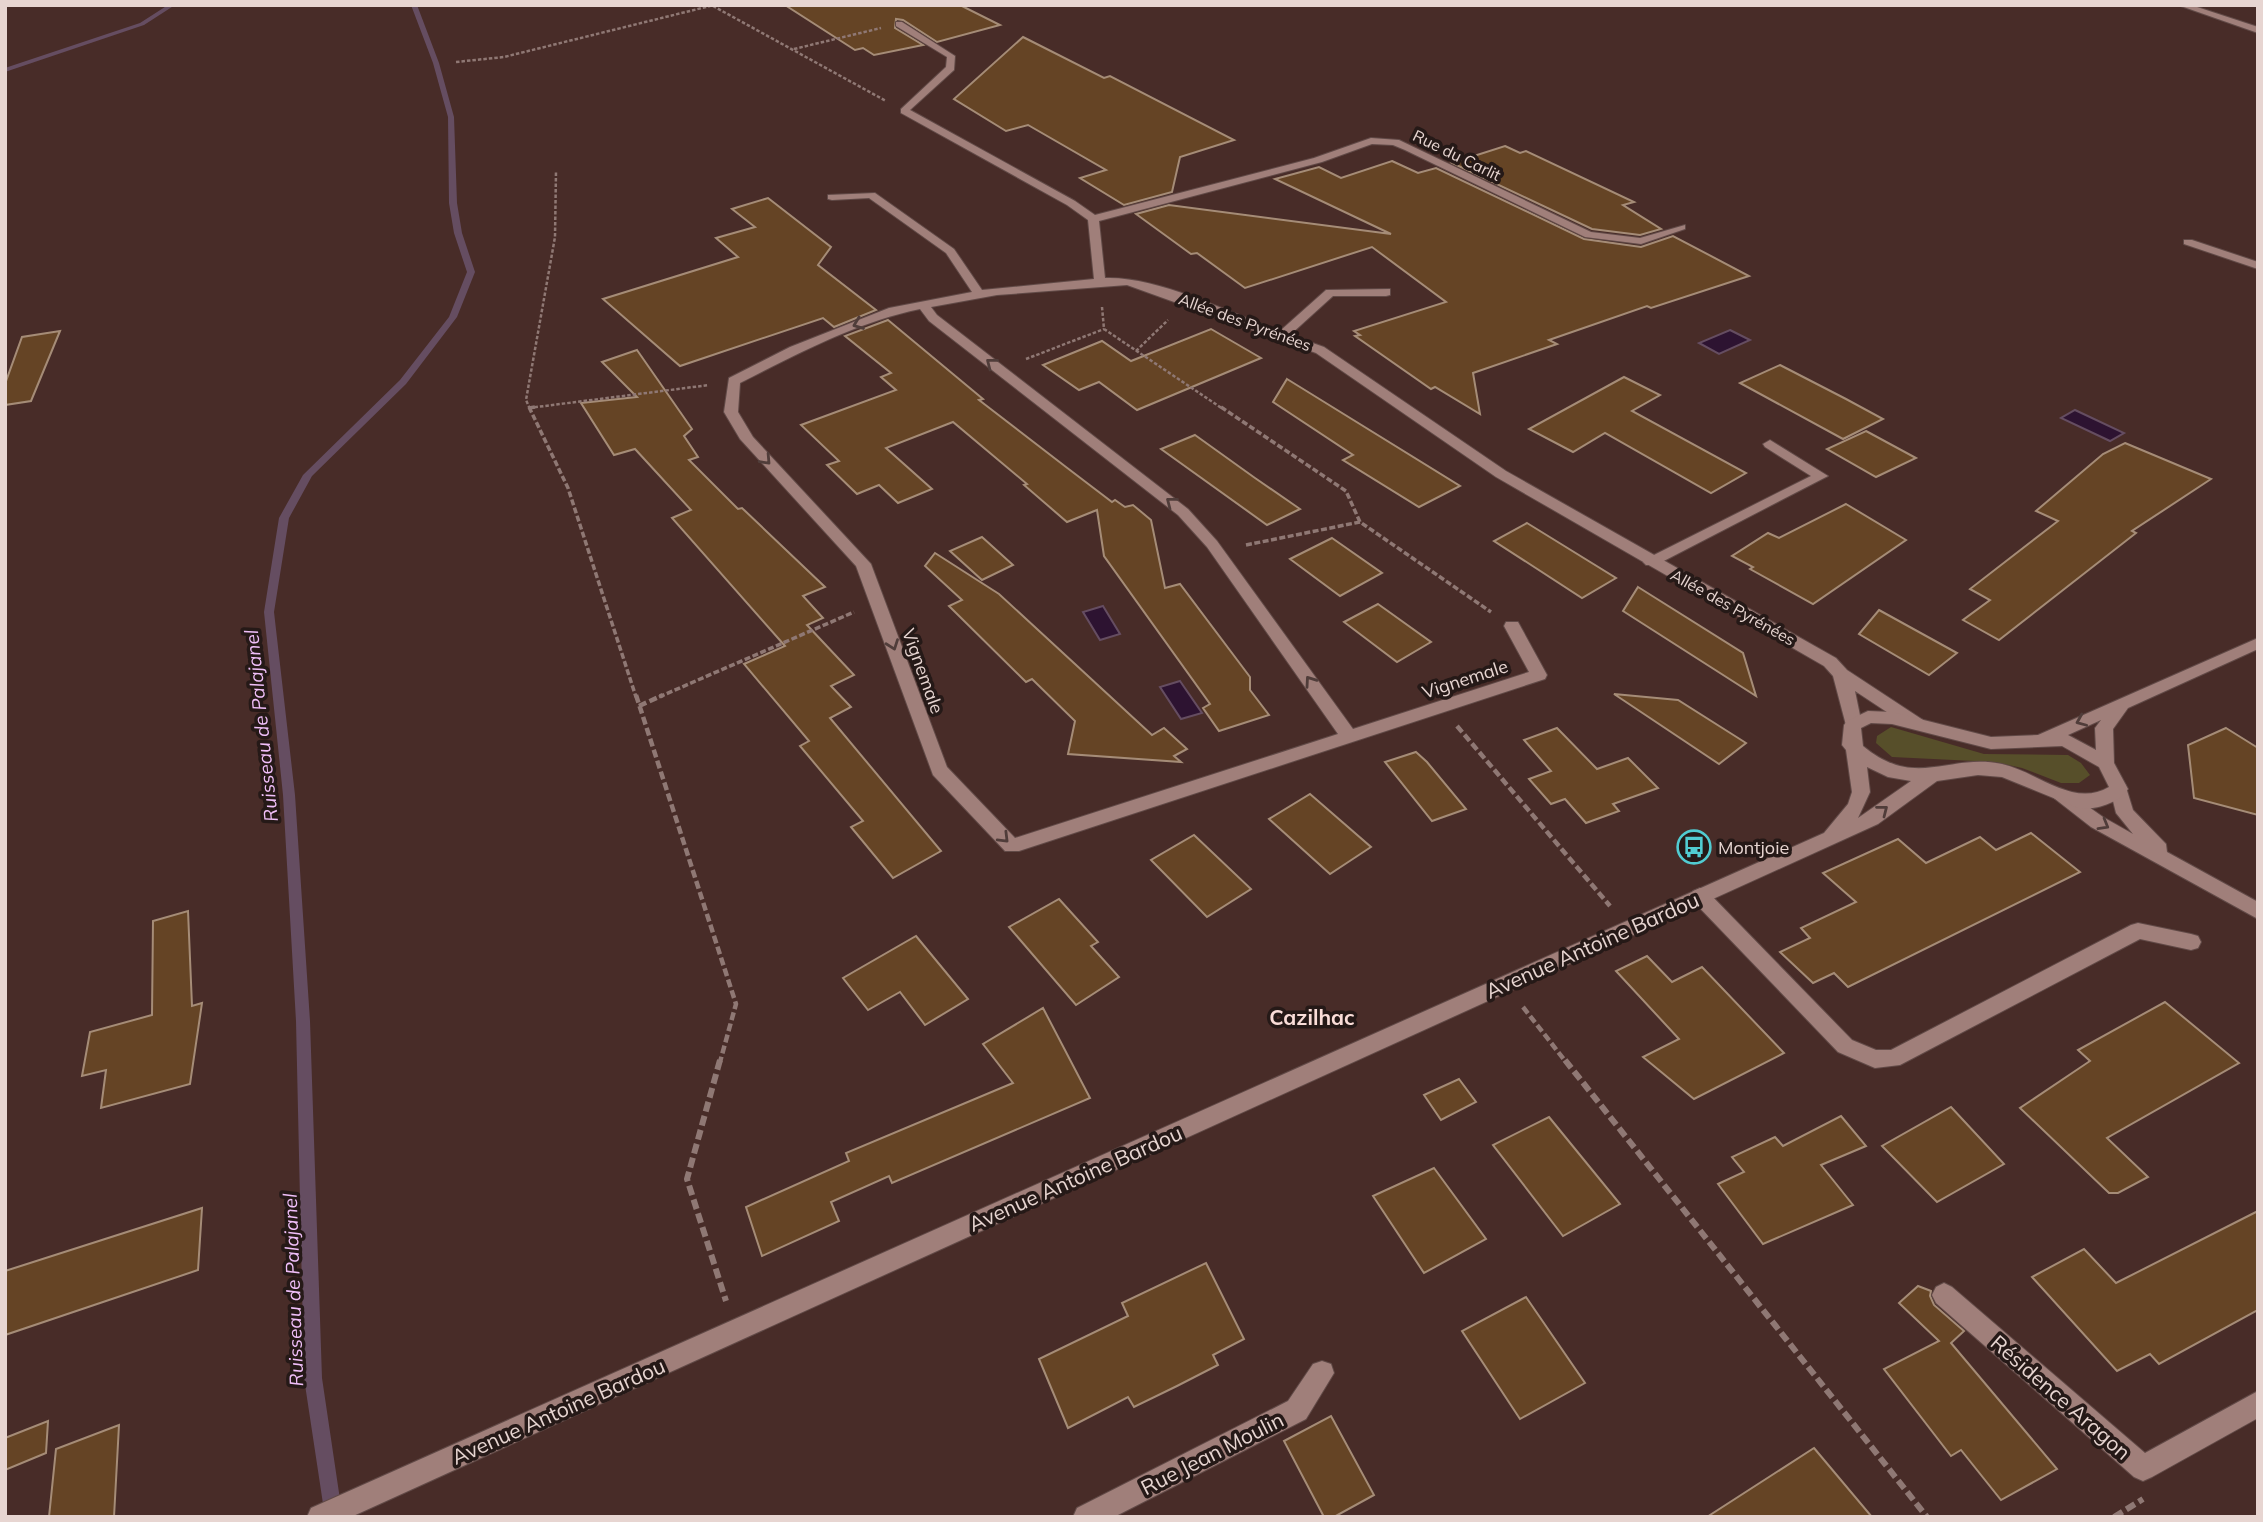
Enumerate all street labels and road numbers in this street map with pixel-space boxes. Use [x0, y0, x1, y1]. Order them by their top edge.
street label: Rue du Carlit [1410, 125, 1505, 185]
street label: Allée des Pyrénées [1176, 289, 1314, 355]
street label: Allée des Pyrénées [1667, 564, 1799, 650]
street label: Vignemale [897, 625, 949, 717]
street label: Vignemale [1419, 654, 1511, 704]
street label: Avenue Antoine Bardou [1481, 886, 1703, 1004]
street label: Avenue Antoine Bardou [964, 1119, 1186, 1237]
street label: Résidence Aragon [1986, 1329, 2136, 1465]
street label: Avenue Antoine Bardou [447, 1352, 669, 1470]
street label: Rue Jean Moulin [1136, 1406, 1288, 1500]

